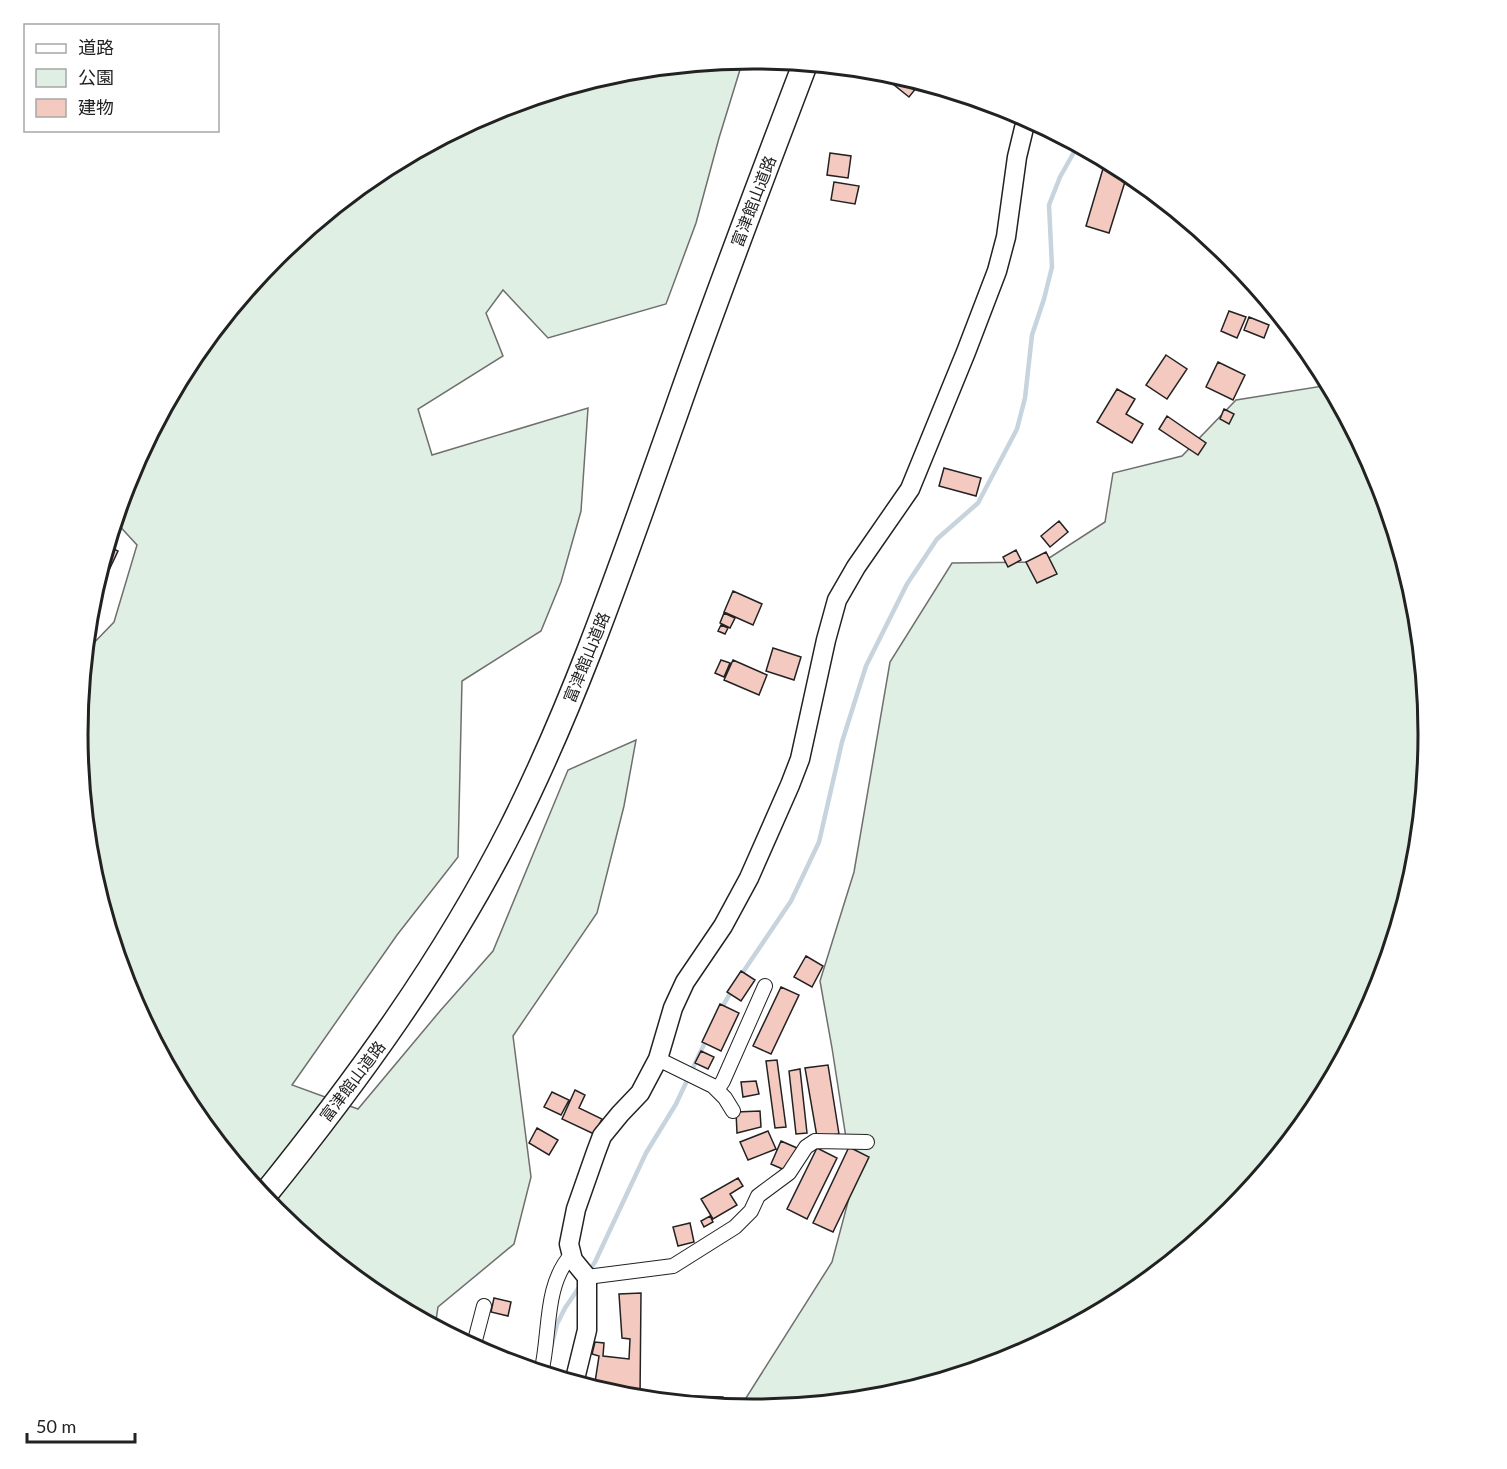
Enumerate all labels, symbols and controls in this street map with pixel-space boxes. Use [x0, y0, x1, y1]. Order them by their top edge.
legend [24, 24, 219, 132]
text: 道路 [78, 36, 114, 58]
text: 公園 [78, 66, 114, 88]
text: 建物 [78, 96, 114, 118]
street label: 富津館山道路 [727, 153, 779, 249]
street label: 富津館山道路 [559, 609, 613, 705]
street label: 富津館山道路 [316, 1037, 388, 1125]
scale bar [27, 1406, 135, 1444]
text: 50 m [36, 1415, 76, 1437]

